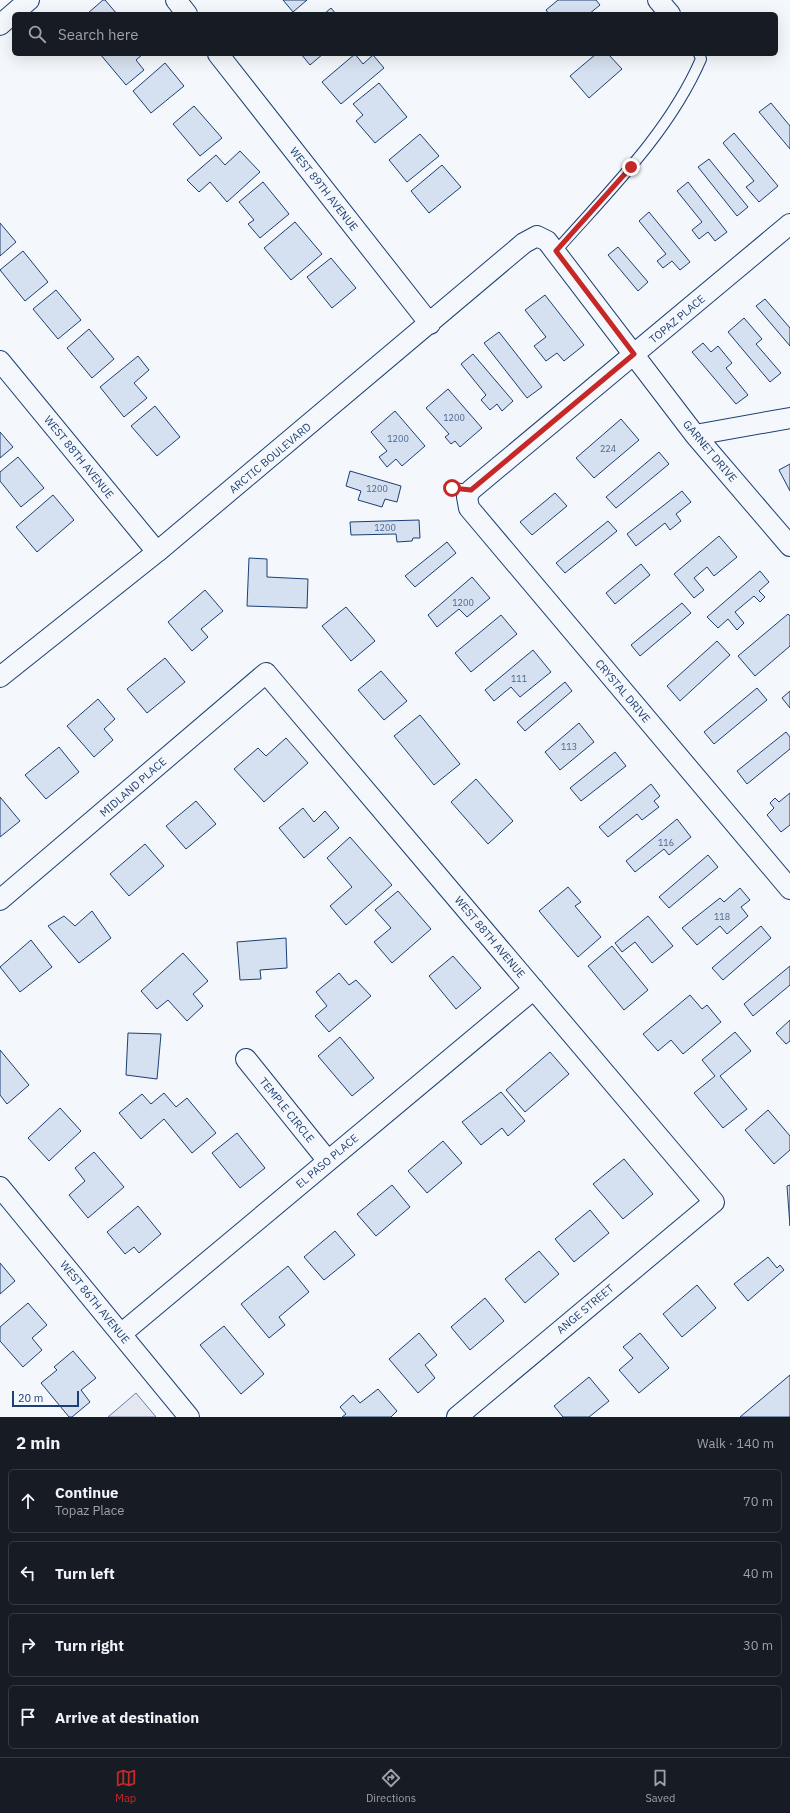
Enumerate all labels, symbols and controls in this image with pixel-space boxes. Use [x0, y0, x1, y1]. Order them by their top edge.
search box [12, 12, 778, 56]
icon: search [26, 23, 48, 45]
text: Search here [58, 25, 138, 44]
street label: WEST 89TH AVENUE [287, 144, 361, 234]
route end [622, 158, 640, 176]
street label: TOPAZ PLACE [646, 292, 708, 346]
house number: 1200 [443, 412, 465, 423]
street label: WEST 88TH AVENUE [41, 413, 117, 501]
street label: GARNET DRIVE [680, 417, 740, 485]
street label: ARCTIC BOULEVARD [226, 420, 314, 496]
house number: 1200 [387, 433, 409, 444]
house number: 224 [600, 443, 616, 454]
route start [443, 479, 461, 497]
house number: 1200 [366, 483, 388, 494]
house number: 1200 [374, 522, 396, 533]
house number: 1200 [452, 597, 474, 608]
street label: CRYSTAL DRIVE [592, 656, 654, 726]
house number: 111 [511, 673, 527, 684]
house number: 113 [561, 741, 577, 752]
street label: MIDLAND PLACE [97, 754, 169, 820]
house number: 116 [658, 837, 674, 848]
street label: WEST 88TH AVENUE [452, 893, 528, 981]
house number: 118 [714, 911, 730, 922]
street label: TEMPLE CIRCLE [256, 1075, 318, 1145]
street label: EL PASO PLACE [293, 1131, 361, 1191]
street label: WEST 86TH AVENUE [57, 1258, 133, 1346]
street label: ANGE STREET [554, 1281, 617, 1337]
scale bar [12, 1389, 79, 1408]
text: 20 m [18, 1391, 43, 1405]
text: 2 min [16, 1432, 60, 1454]
text: Walk · 140 m [697, 1435, 774, 1452]
text: Continue [55, 1483, 119, 1502]
icon: ahead [17, 1490, 39, 1512]
text: 70 m [743, 1493, 773, 1510]
text: Topaz Place [55, 1502, 124, 1519]
icon: left [17, 1562, 39, 1584]
text: Turn left [55, 1564, 115, 1583]
text: 40 m [743, 1565, 773, 1582]
icon: right [17, 1634, 39, 1656]
text: Turn right [55, 1636, 124, 1655]
text: 30 m [743, 1637, 773, 1654]
icon: arrive [17, 1706, 39, 1728]
text: Arrive at destination [55, 1708, 199, 1727]
tab: Map [115, 1767, 137, 1805]
tab: Directions [366, 1767, 416, 1805]
tab: Saved [645, 1767, 675, 1805]

